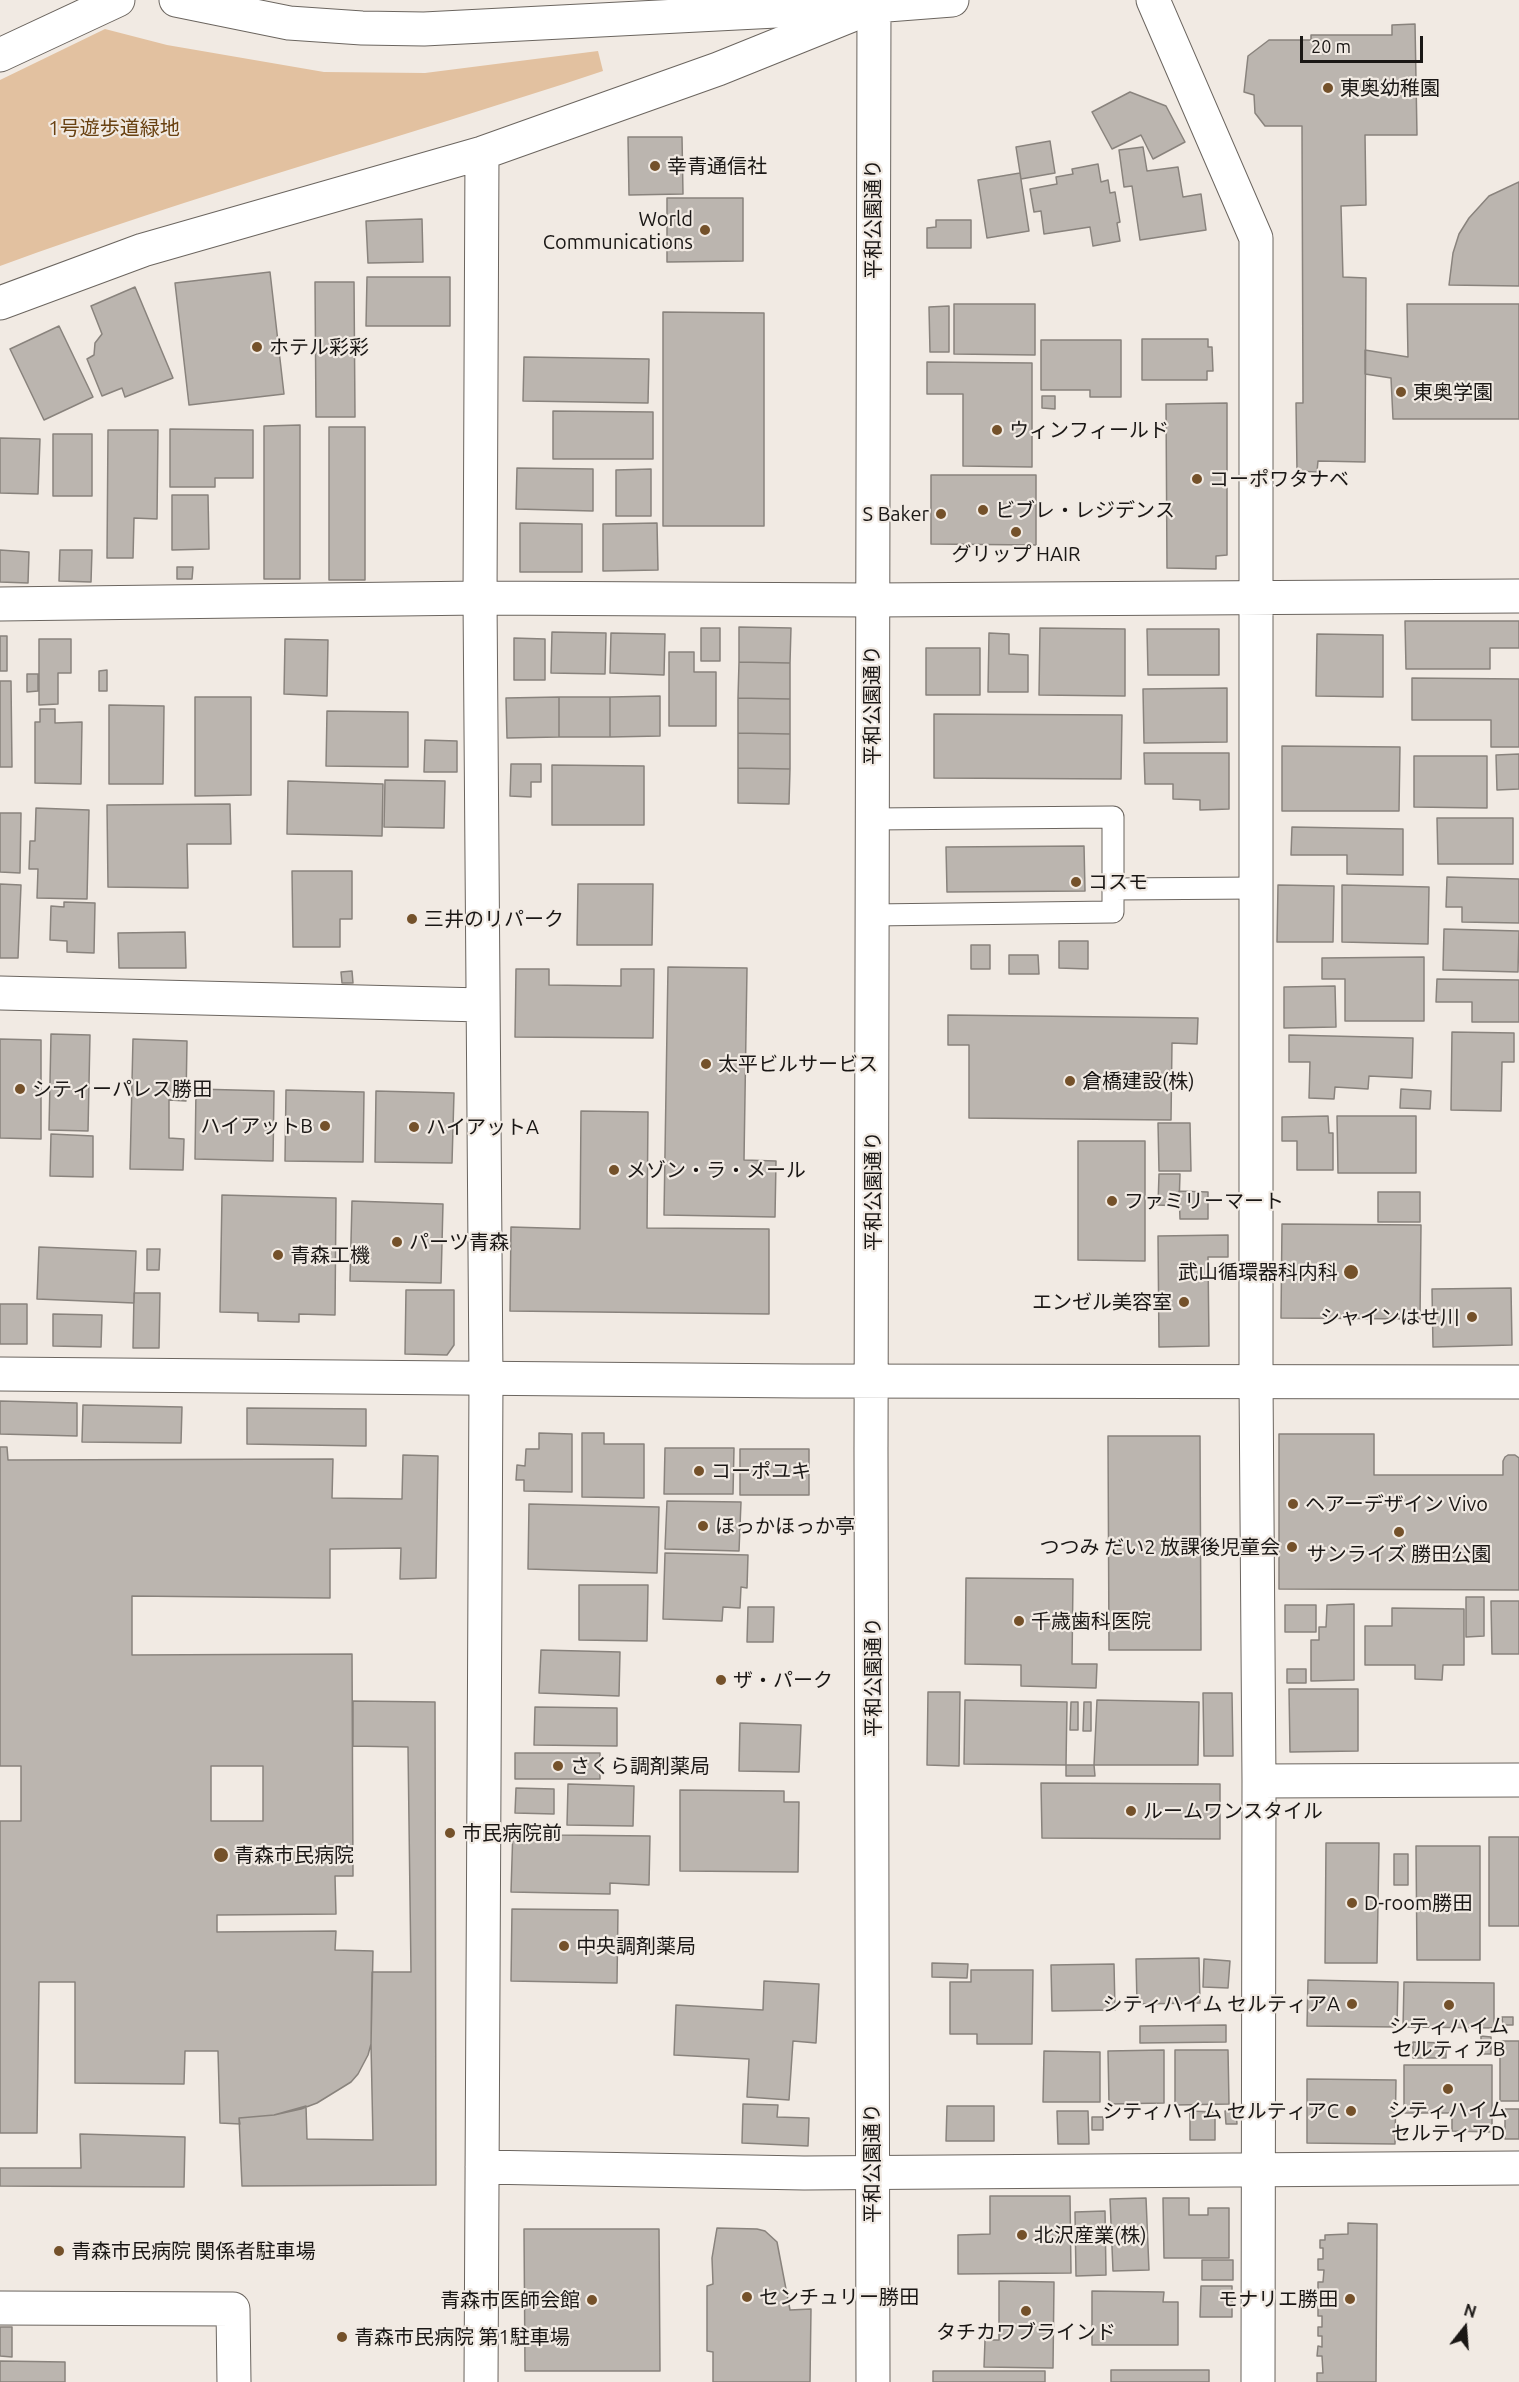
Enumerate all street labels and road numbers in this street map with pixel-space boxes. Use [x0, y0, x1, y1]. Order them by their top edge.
street label: 平和公園通り [861, 159, 885, 279]
street label: 平和公園通り [860, 645, 884, 765]
street label: 平和公園通り [861, 1131, 885, 1251]
street label: 平和公園通り [861, 1617, 885, 1737]
street label: 平和公園通り [860, 2103, 884, 2223]

